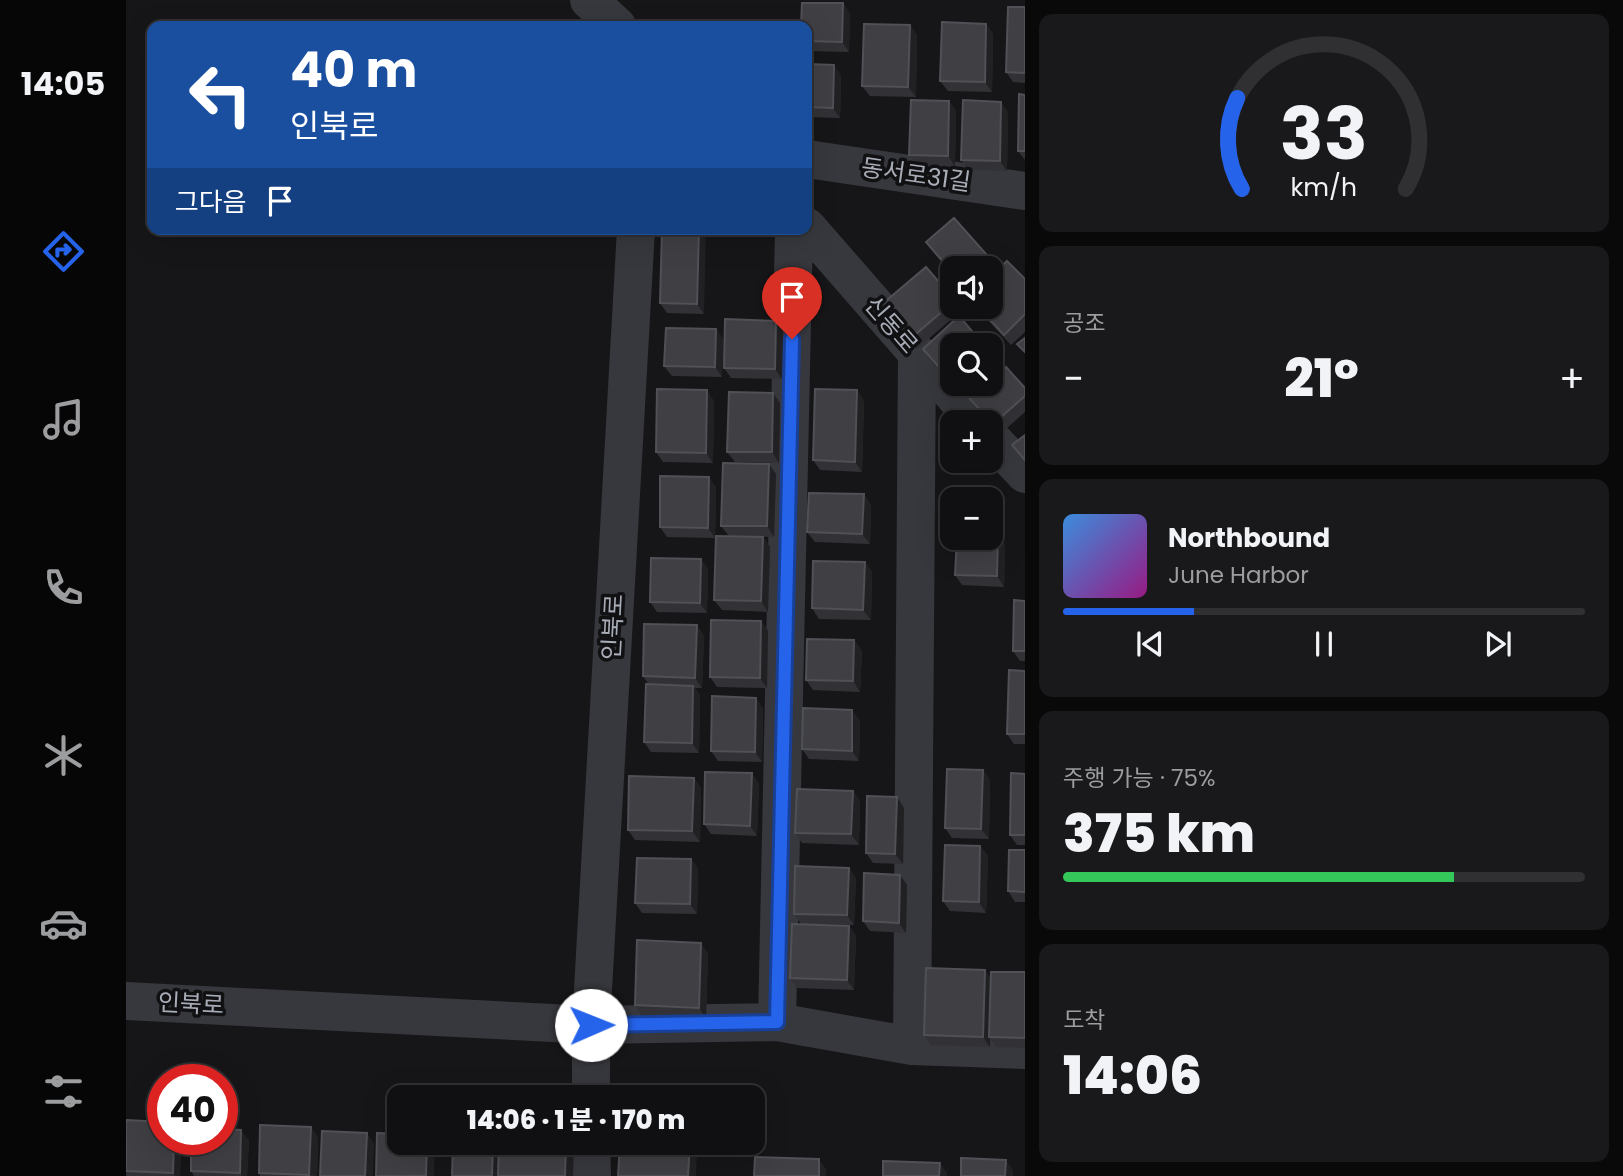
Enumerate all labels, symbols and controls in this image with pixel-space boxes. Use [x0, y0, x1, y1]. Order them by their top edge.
text: 40 m [290, 36, 417, 104]
icon: left [175, 49, 266, 140]
text: 14:05 [21, 61, 105, 106]
text: 33 [1280, 84, 1368, 185]
text: 인북로 [290, 103, 378, 148]
street label: 동서로31길 [859, 151, 973, 199]
text: km/h [1291, 170, 1357, 205]
icon: arrive [261, 182, 299, 220]
text: 그다음 [175, 184, 247, 220]
icon: directions [39, 227, 88, 276]
map controls [940, 256, 1003, 550]
button: sound [940, 256, 1003, 319]
pin [762, 267, 822, 339]
icon: arrive [773, 278, 811, 316]
street label: 신동로 [857, 289, 926, 360]
text: 공조 [1063, 307, 1105, 339]
button: search [940, 333, 1003, 396]
text: 21° [1284, 342, 1359, 415]
text: − [1063, 352, 1084, 405]
text: + [1559, 352, 1585, 405]
icon: music [39, 395, 88, 444]
button: + [940, 410, 1003, 473]
button: − [940, 487, 1003, 550]
text: Northbound [1168, 520, 1330, 556]
text: June Harbor [1168, 559, 1309, 591]
icon: phone [39, 563, 88, 612]
street label: 인북로 [594, 593, 631, 661]
icon: previous [1131, 625, 1169, 663]
icon: pause [1305, 625, 1343, 663]
icon: next [1479, 625, 1517, 663]
icon: climate [39, 731, 88, 780]
text: 주행 가능 · 75% [1063, 762, 1215, 794]
text: 375 km [1063, 797, 1255, 870]
icon: car [39, 899, 88, 948]
street label: 인북로 [157, 985, 225, 1022]
position arrow [554, 988, 628, 1062]
text: 도착 [1063, 1004, 1105, 1036]
text: 14:06 [1063, 1039, 1202, 1112]
speed limit sign: 40 [147, 1064, 238, 1155]
icon: filters [39, 1067, 88, 1116]
text: 14:06 · 1 분 · 170 m [467, 1102, 685, 1138]

